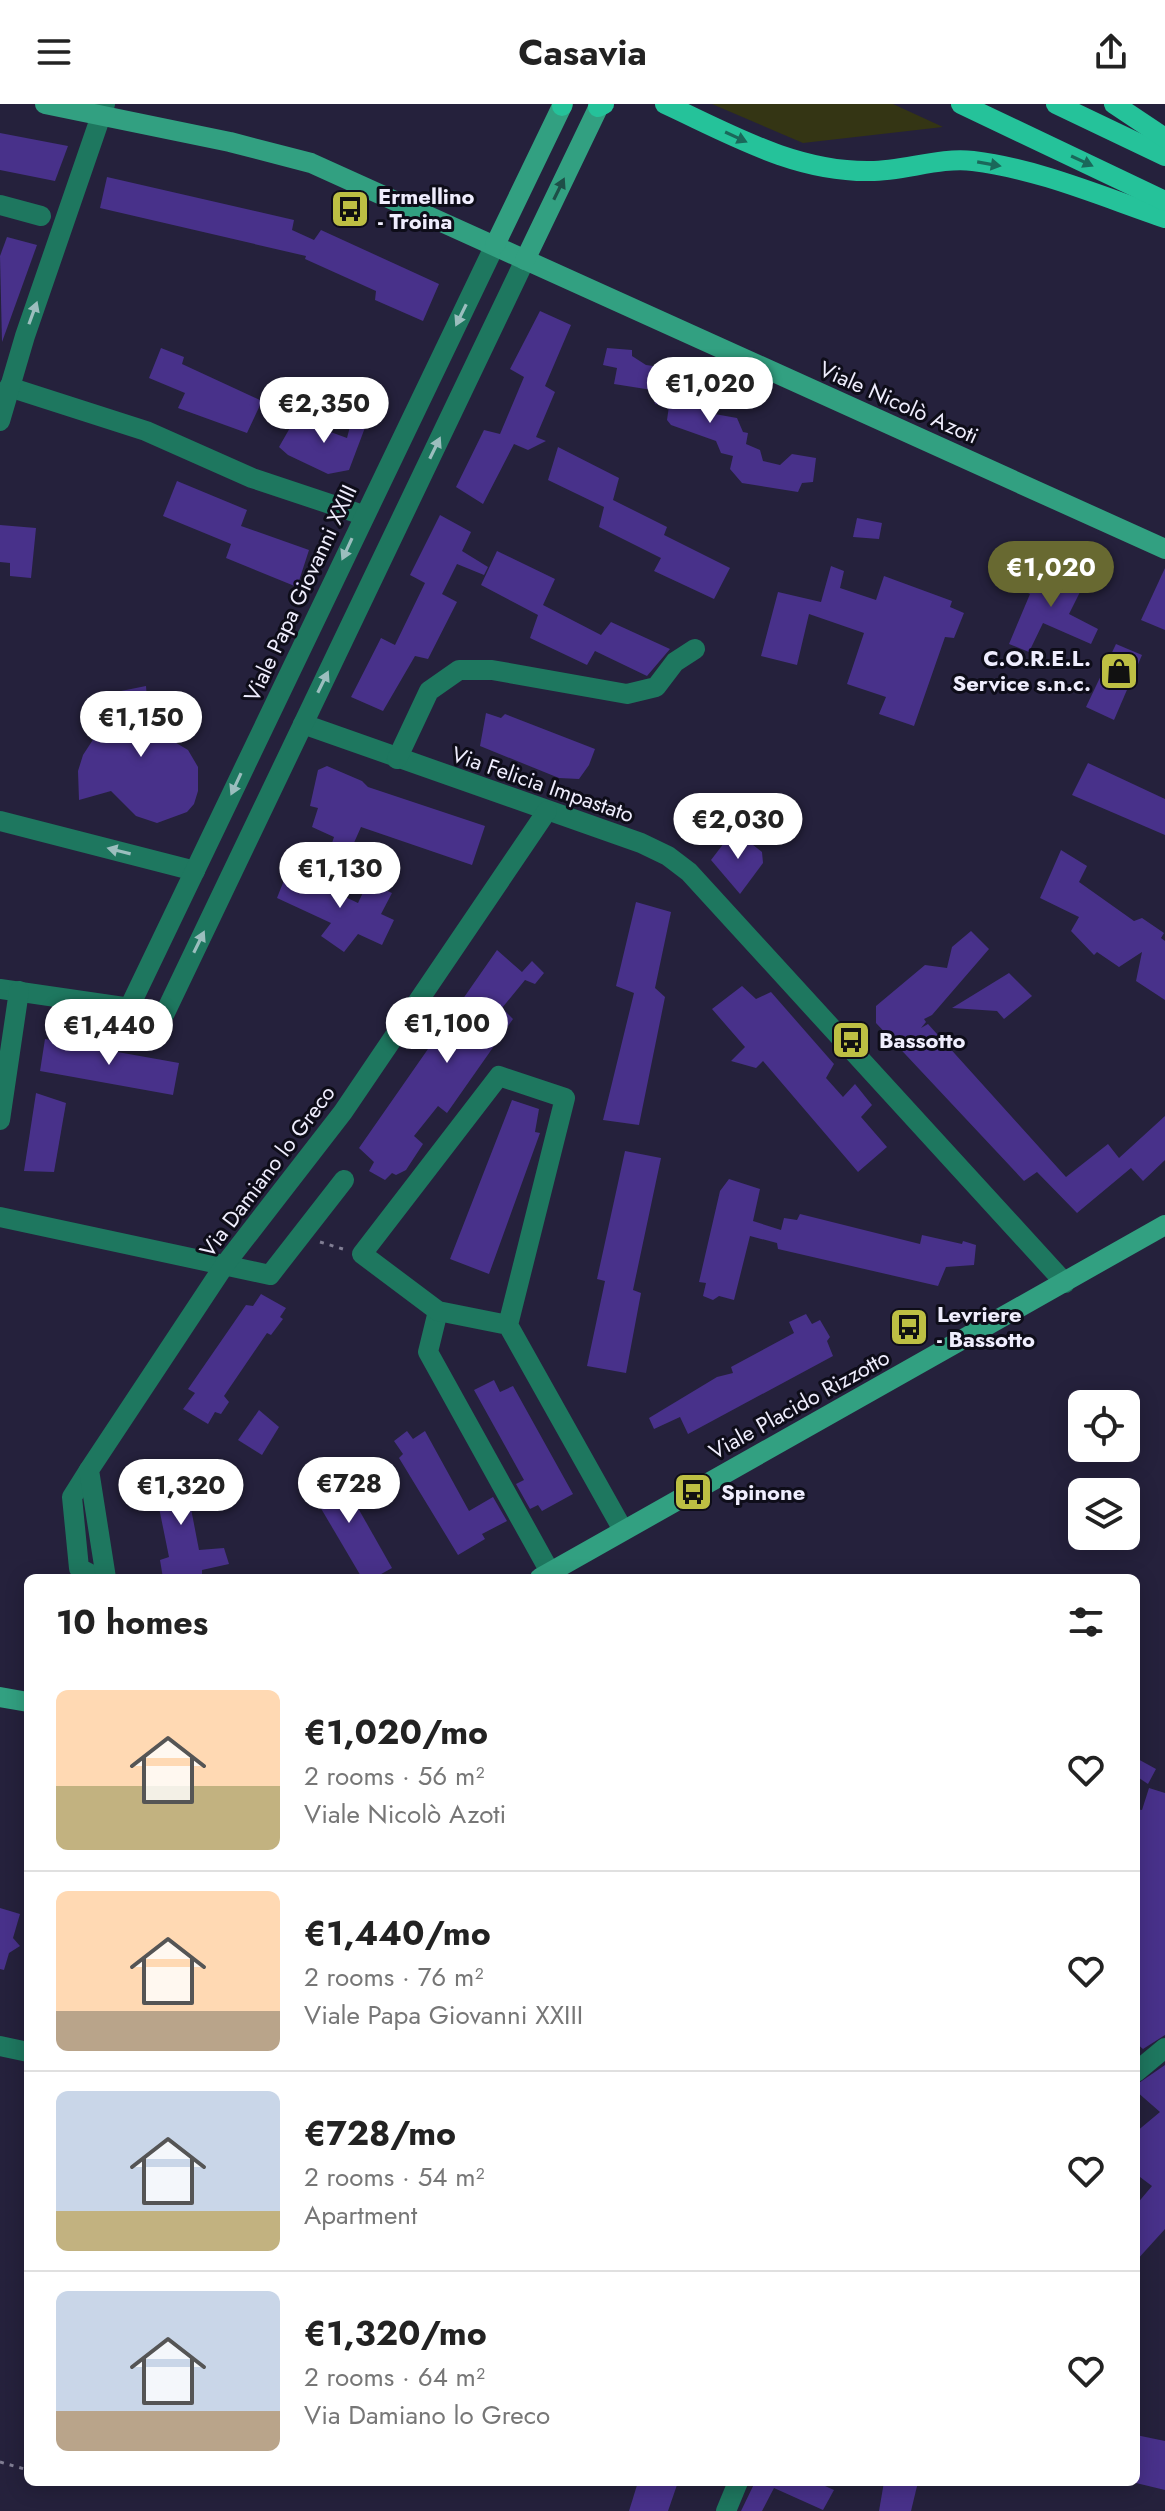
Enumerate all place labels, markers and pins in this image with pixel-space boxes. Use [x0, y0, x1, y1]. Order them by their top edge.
place label: Ermellino - Troina [378, 180, 475, 237]
bus stop icon: Ermellino - Troina [329, 188, 371, 230]
pin: €1,020 [645, 357, 775, 425]
pin: €2,350 [259, 377, 389, 445]
pin: €1,020 [986, 541, 1116, 609]
place label: C.O.R.E.L. Service s.n.c. [952, 642, 1091, 699]
shop icon: C.O.R.E.L. Service s.n.c. [1098, 650, 1140, 692]
pin: €1,150 [76, 691, 206, 759]
pin: €2,030 [673, 793, 803, 861]
pin: €1,130 [275, 842, 405, 910]
pin: €1,100 [382, 997, 512, 1065]
pin: €1,440 [44, 999, 174, 1067]
bus stop icon: Bassotto [830, 1019, 872, 1061]
place label: Bassotto [879, 1024, 966, 1056]
place label: Levriere - Bassotto [937, 1298, 1035, 1355]
bus stop icon: Levriere - Bassotto [888, 1306, 930, 1348]
pin: €728 [302, 1457, 396, 1525]
pin: €1,320 [116, 1459, 246, 1527]
bus stop icon: Spinone [672, 1471, 714, 1513]
place label: Spinone [721, 1476, 805, 1508]

